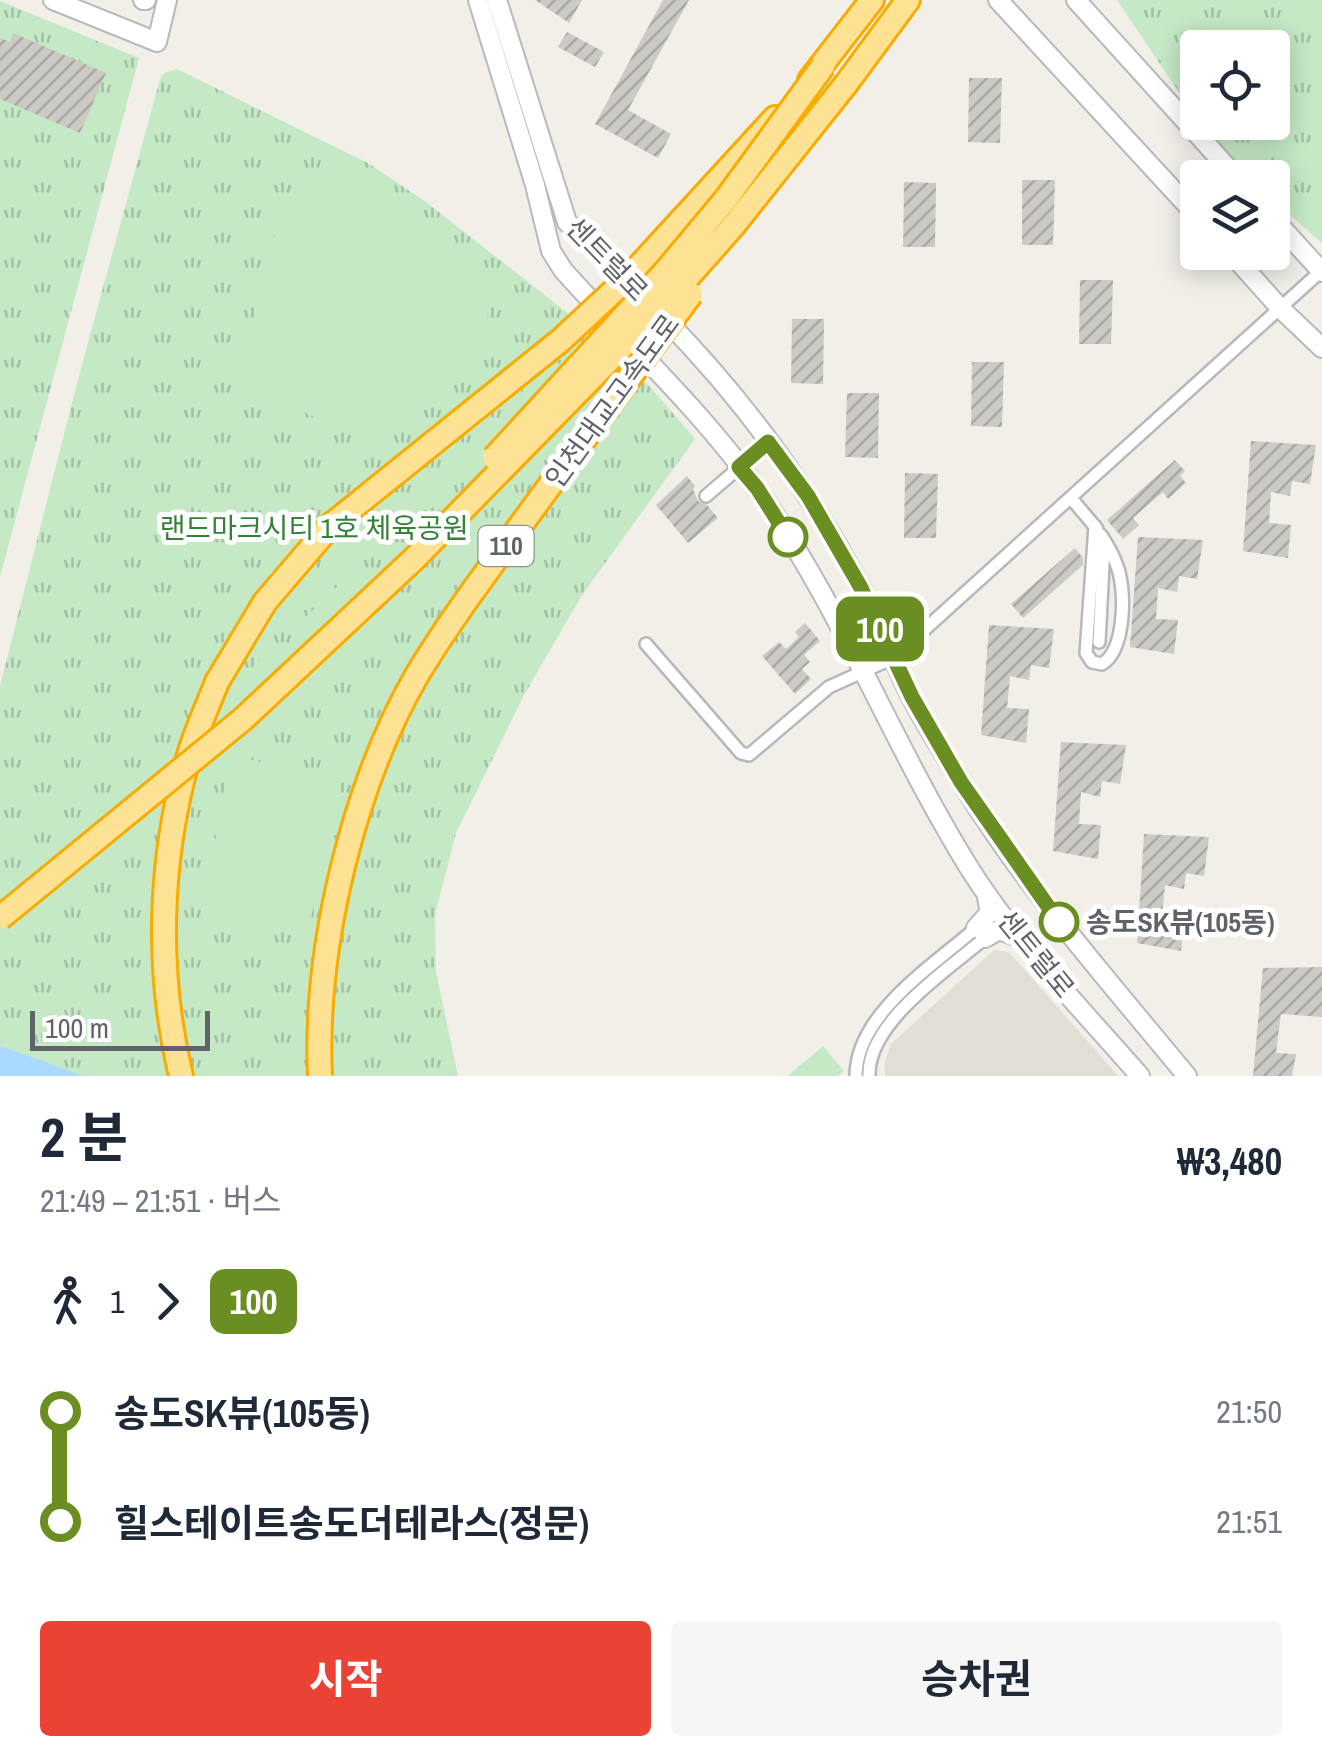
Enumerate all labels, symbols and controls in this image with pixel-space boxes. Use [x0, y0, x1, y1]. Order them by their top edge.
map controls [1180, 30, 1290, 270]
button: locate [1180, 30, 1290, 140]
button: layers [1180, 160, 1290, 270]
street label: 센트럴로 [558, 209, 656, 309]
street label: 인천대교고속도로 [536, 306, 688, 496]
park label: 랜드마크시티 1호 체육공원 [160, 509, 468, 547]
unlabelled marker [769, 518, 807, 556]
road number: 110 [478, 526, 534, 566]
line badge: 100 [822, 596, 938, 662]
text: 100 [856, 606, 904, 653]
street label: 센트럴로 [989, 902, 1083, 1006]
marker: 송도SK뷰(105동) [1040, 903, 1078, 941]
place label: 송도SK뷰(105동) [1086, 903, 1275, 941]
scale bar [30, 1006, 210, 1050]
text: 100 m [45, 1009, 109, 1047]
text: 2 분 [40, 1100, 128, 1174]
text: ₩3,480 [1177, 1136, 1282, 1187]
text: 21:49 – 21:51 · 버스 [40, 1179, 281, 1222]
icon: walk [40, 1274, 95, 1329]
icon: forward [140, 1274, 195, 1329]
text: 100 [230, 1278, 277, 1325]
text: 1 [110, 1280, 125, 1323]
text: 송도SK뷰(105동) [114, 1388, 370, 1439]
text: 21:50 [1216, 1390, 1282, 1433]
text: 힐스테이트송도더테라스(정문) [114, 1498, 589, 1549]
text: 21:51 [1216, 1500, 1282, 1543]
button: 시작 [40, 1621, 651, 1736]
button: 승차권 [671, 1621, 1282, 1736]

